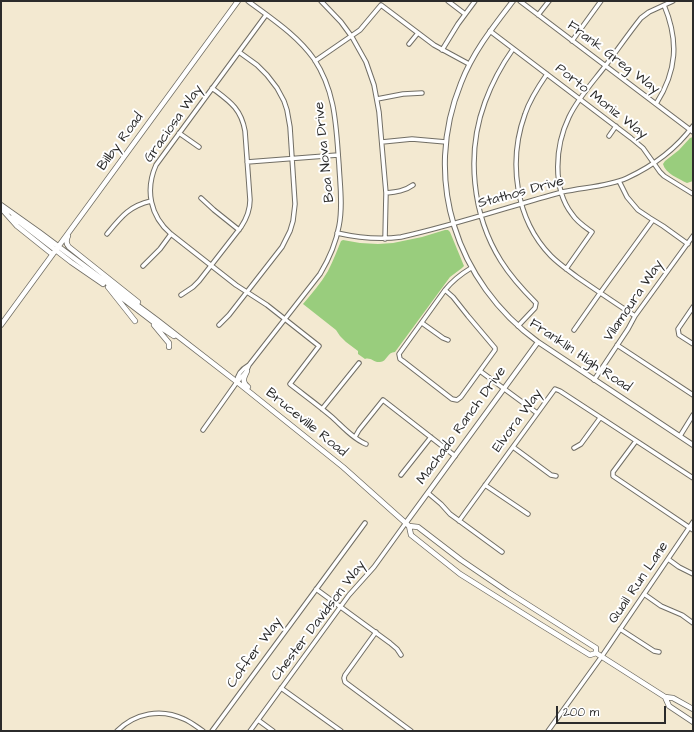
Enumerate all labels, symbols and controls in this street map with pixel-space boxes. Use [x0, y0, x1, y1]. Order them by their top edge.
street label: Frank Greg Way [563, 18, 663, 98]
street label: Porto Moniz Way [551, 61, 651, 143]
street label: Graciosa Way [141, 82, 207, 166]
street label: Boa Nova Drive [311, 101, 339, 203]
street label: Bilby Road [94, 110, 148, 174]
street label: Stathos Drive [476, 173, 566, 213]
street label: Vilamoura Way [601, 257, 667, 345]
street label: Franklin High Road [526, 316, 634, 396]
street label: Machado Ranch Drive [414, 364, 510, 488]
street label: Bruceville Road [262, 385, 350, 461]
street label: Elvora Way [489, 386, 547, 456]
street label: Quail Run Lane [605, 539, 673, 627]
street label: Chester Davidson Way [268, 558, 370, 684]
street label: Coffer Way [224, 614, 286, 692]
scale bar [558, 698, 668, 724]
text: 200 m [563, 704, 599, 721]

